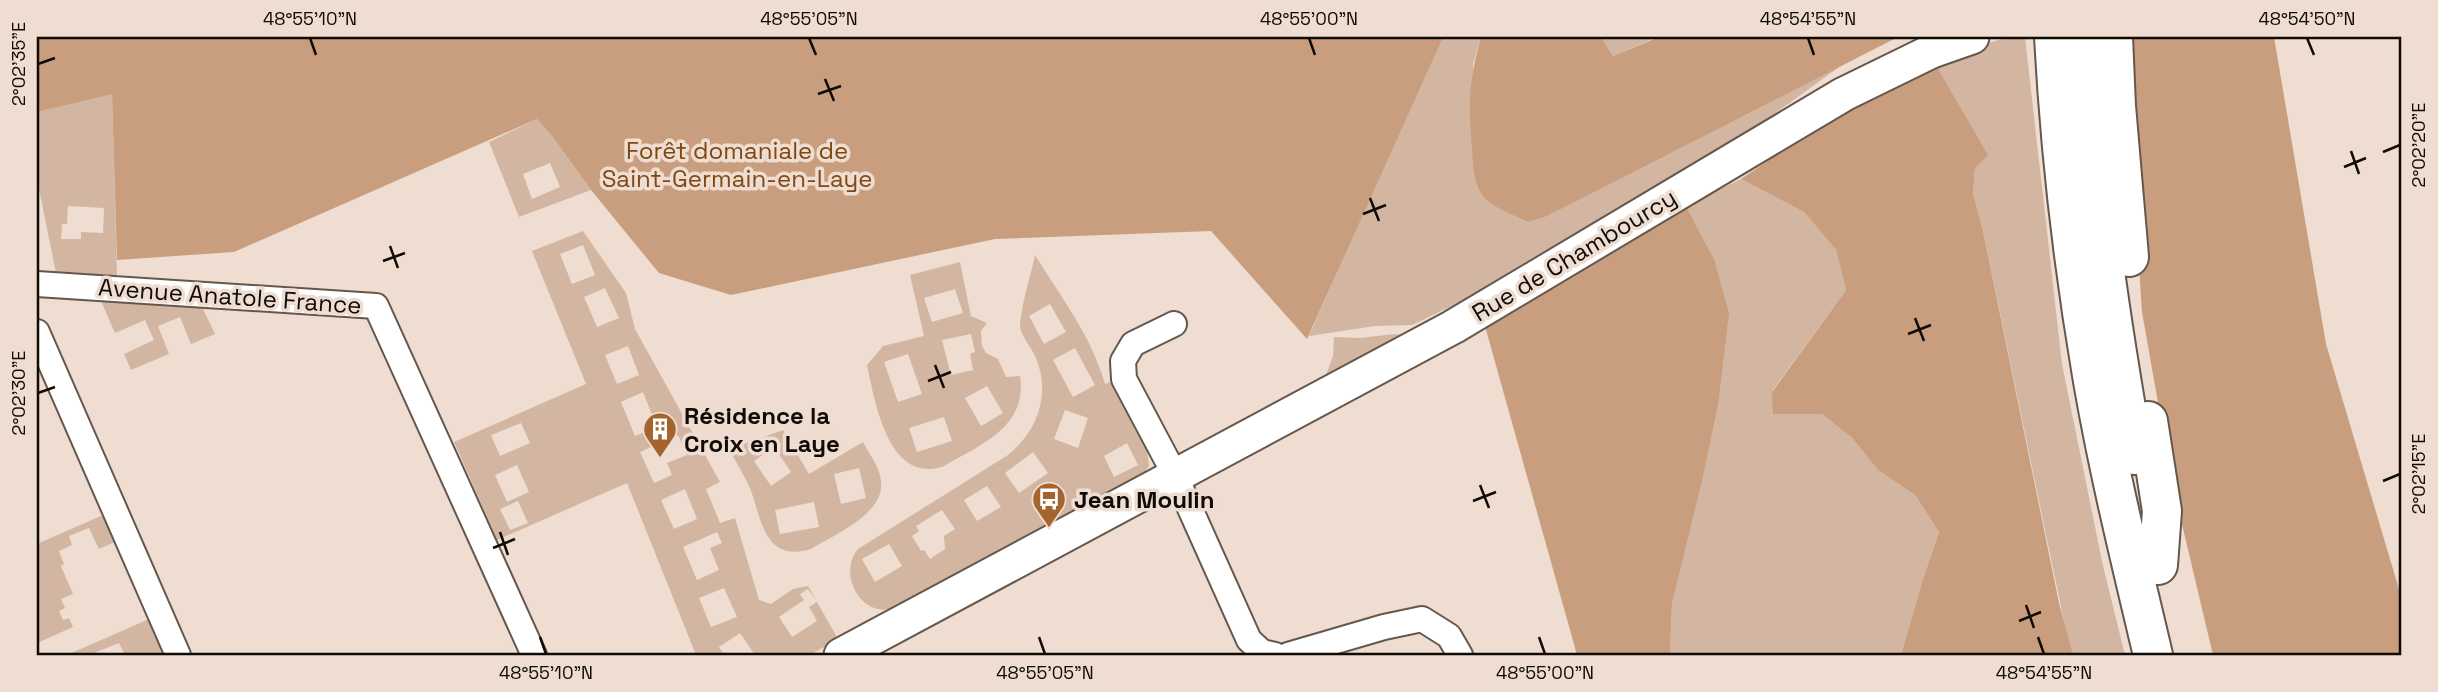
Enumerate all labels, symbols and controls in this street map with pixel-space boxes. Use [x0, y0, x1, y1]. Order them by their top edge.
text: 48°55'10"N [263, 7, 357, 30]
text: 48°55'05"N [760, 7, 858, 30]
text: 48°55'00"N [1260, 7, 1358, 30]
text: 48°54'55"N [1760, 7, 1856, 30]
text: 48°54'50"N [2258, 7, 2356, 30]
text: 2°02'35"E [7, 22, 30, 106]
text: 2°02'20"E [2407, 103, 2430, 187]
park label: Forêt domaniale de Saint-Germain-en-Laye [602, 135, 872, 194]
street label: Rue de Chambourcy [1466, 182, 1682, 328]
street label: Avenue Anatole France [97, 271, 363, 321]
text: 2°02'30"E [7, 351, 30, 435]
place label: Résidence la Croix en Laye [684, 400, 840, 459]
building icon: Résidence la Croix en Laye [641, 410, 679, 459]
text: 2°02'15"E [2407, 434, 2430, 514]
bus stop icon: Jean Moulin [1030, 480, 1068, 529]
place label: Jean Moulin [1074, 484, 1215, 515]
text: 48°55'10"N [499, 661, 593, 684]
text: 48°55'05"N [996, 661, 1094, 684]
text: 48°55'00"N [1496, 661, 1594, 684]
text: 48°54'55"N [1996, 661, 2092, 684]

